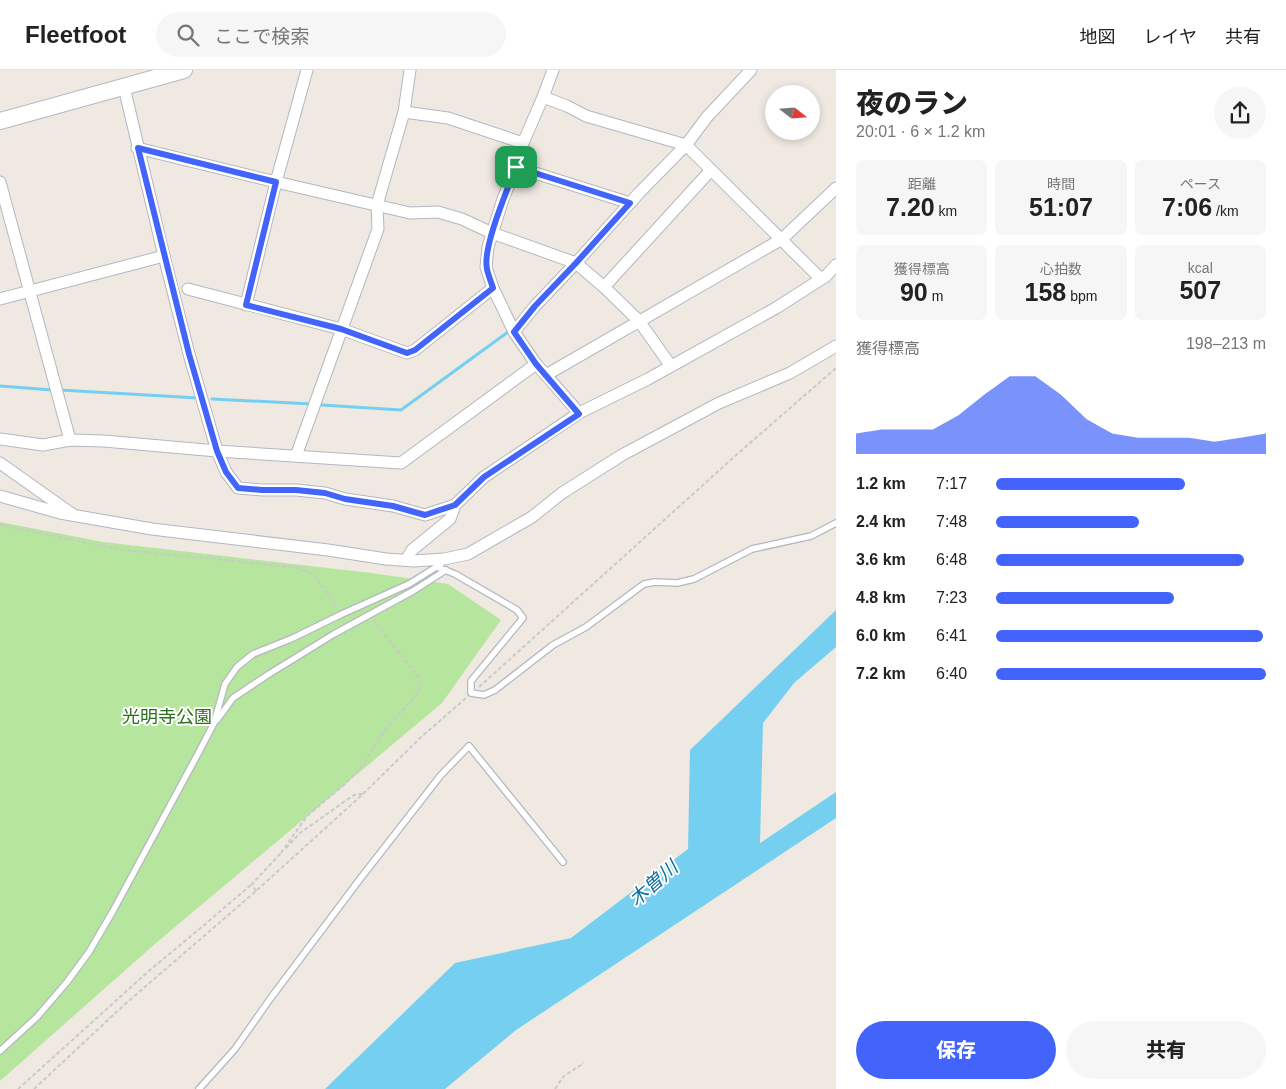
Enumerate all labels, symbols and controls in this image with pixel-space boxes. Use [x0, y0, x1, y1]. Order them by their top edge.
search box [156, 12, 506, 57]
text: Fleetfoot [25, 21, 126, 48]
icon: search [174, 21, 202, 49]
text: ここで検索 [214, 26, 309, 47]
text: 地図 [1080, 27, 1116, 47]
text: レイヤ [1144, 27, 1197, 47]
text: 共有 [1225, 27, 1261, 47]
north arrow [765, 85, 820, 140]
map controls [765, 85, 820, 140]
button: share [1214, 87, 1266, 139]
text: 夜のラン [856, 88, 968, 119]
text: 20:01 · 6 × 1.2 km [856, 123, 985, 140]
pin [495, 146, 537, 188]
icon: arrive [502, 153, 530, 181]
text: 距離 [908, 176, 936, 192]
text: 時間 [1047, 176, 1075, 192]
text: ペース [1180, 176, 1221, 192]
text: 7.20 [886, 193, 935, 221]
text: 51:07 [1029, 193, 1093, 221]
text: 7:06 [1162, 193, 1212, 221]
text: km [935, 203, 957, 219]
text: /km [1212, 203, 1239, 219]
text: kcal [1188, 260, 1213, 276]
text: 獲得標高 [894, 261, 950, 277]
text: 心拍数 [1040, 261, 1082, 277]
text: 507 [1179, 276, 1221, 304]
text: 90 [900, 278, 928, 306]
text: 158 [1025, 278, 1066, 306]
text: m [928, 288, 943, 304]
text: bpm [1066, 288, 1097, 304]
text: 198–213 m [1186, 335, 1266, 352]
text: 獲得標高 [856, 340, 920, 357]
text: 1.2 km [856, 475, 906, 492]
text: 7:17 [936, 475, 967, 492]
text: 2.4 km [856, 513, 906, 530]
text: 7:48 [936, 513, 967, 530]
text: 3.6 km [856, 551, 906, 568]
text: 6:48 [936, 551, 967, 568]
text: 4.8 km [856, 589, 906, 606]
text: 7:23 [936, 589, 967, 606]
text: 6.0 km [856, 627, 906, 644]
text: 6:41 [936, 627, 967, 644]
text: 7.2 km [856, 665, 906, 682]
text: 6:40 [936, 665, 967, 682]
park label: 光明寺公園 [122, 707, 212, 727]
water label: 木曽川 [625, 855, 683, 910]
button: 保存 [856, 1021, 1056, 1079]
button: 共有 [1066, 1021, 1266, 1079]

